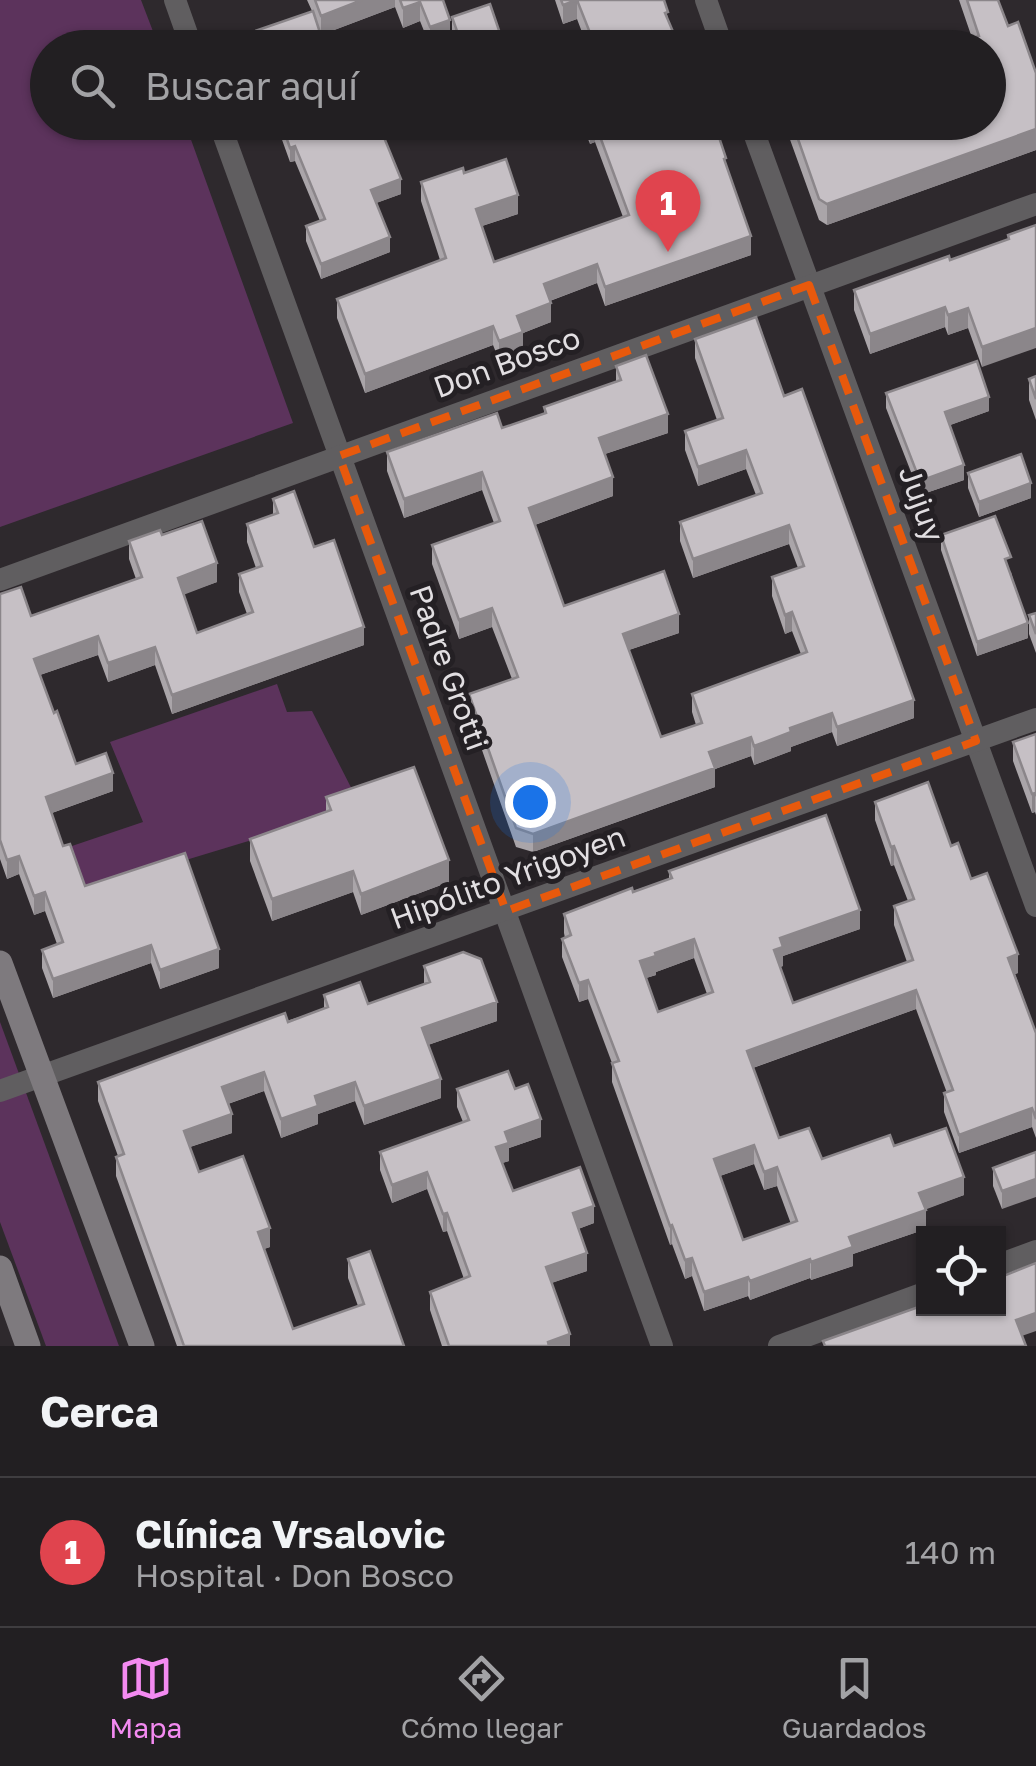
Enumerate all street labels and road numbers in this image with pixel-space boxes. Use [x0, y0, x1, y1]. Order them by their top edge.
street label: Don Bosco [428, 319, 585, 405]
street label: Jujuy [892, 461, 952, 547]
street label: Padre Grotti [402, 580, 495, 755]
street label: Hipólito Yrigoyen [385, 818, 630, 936]

